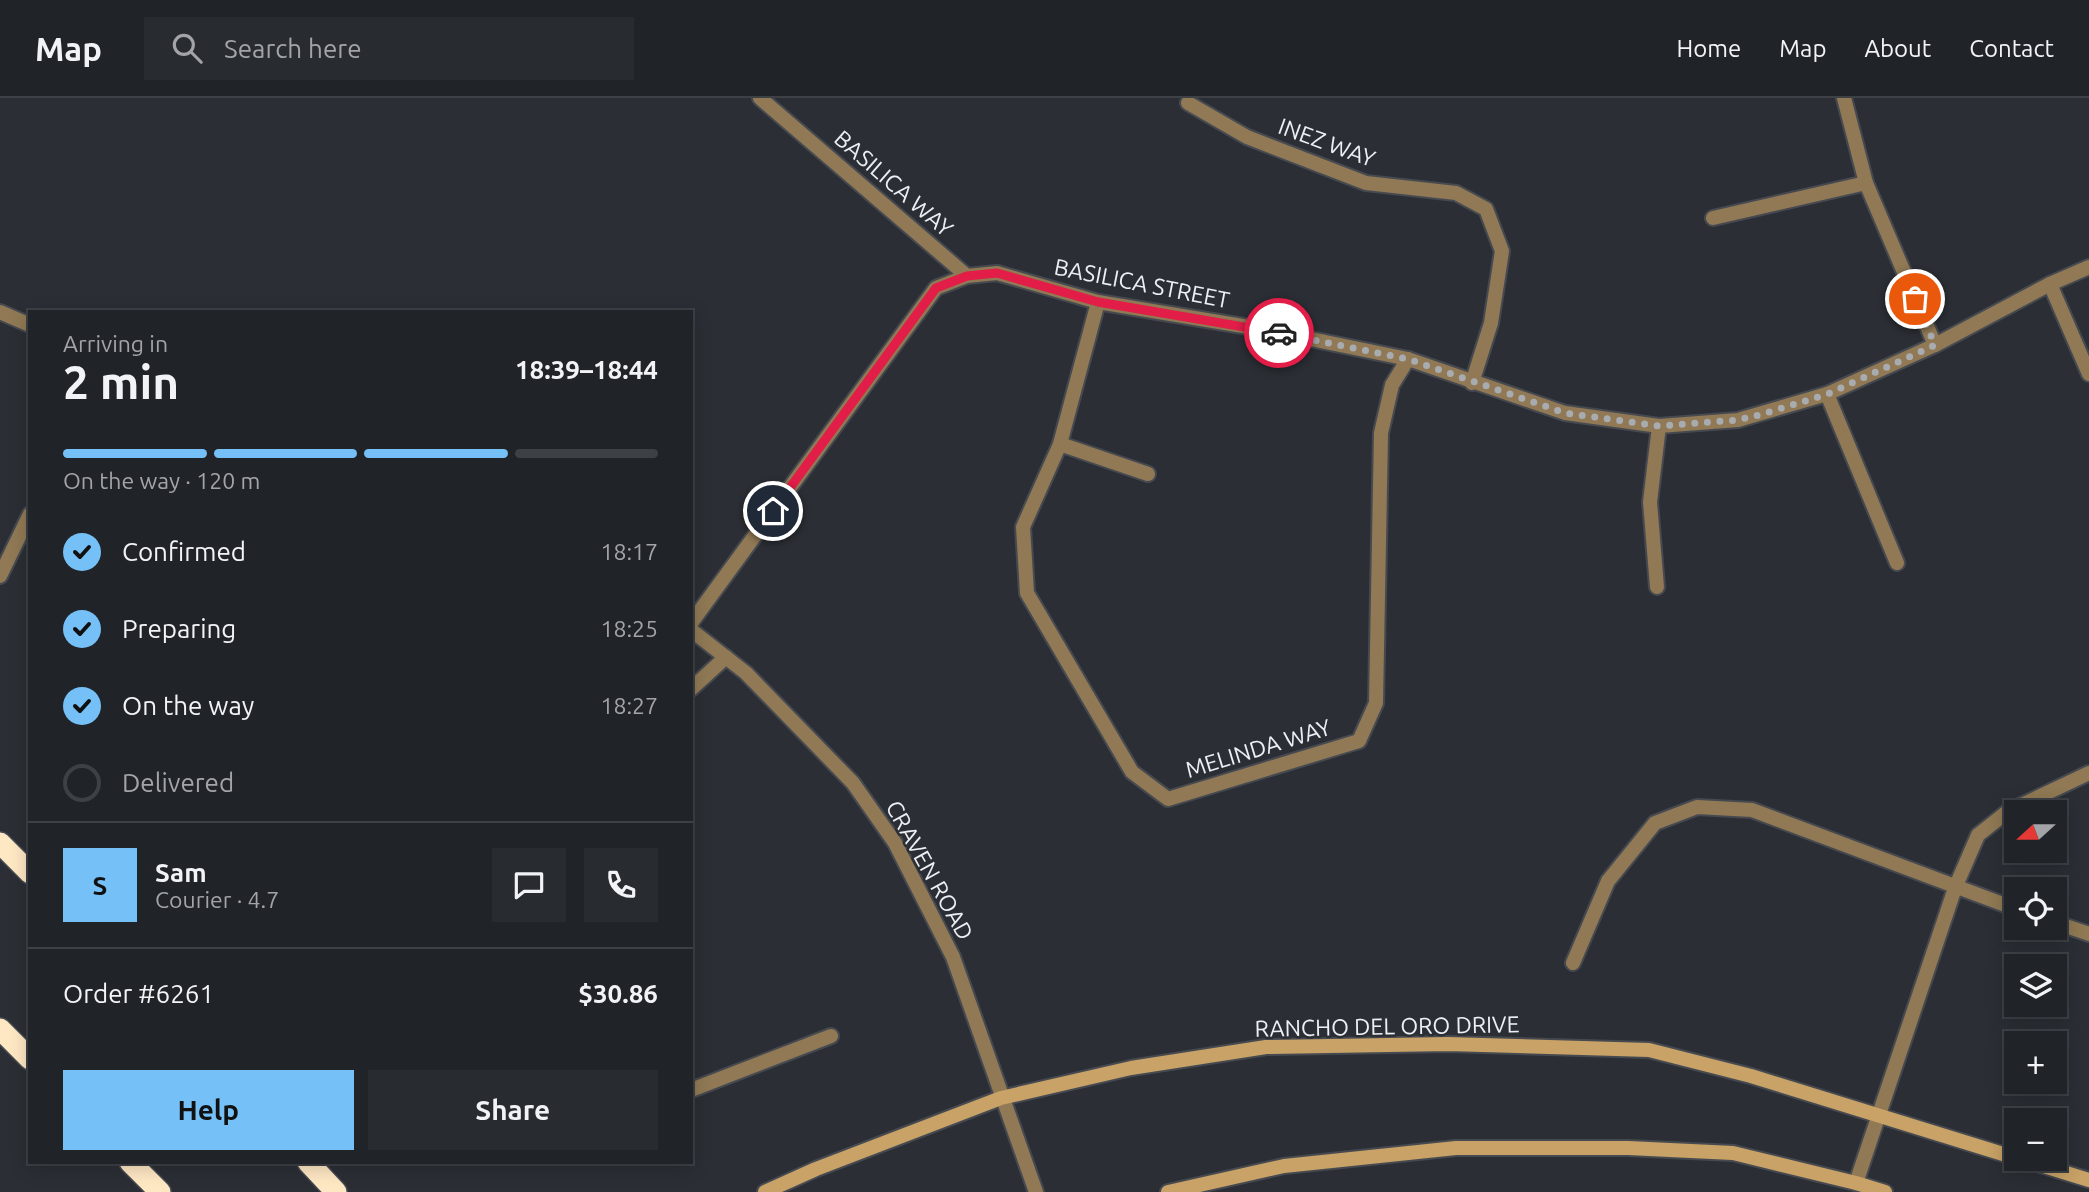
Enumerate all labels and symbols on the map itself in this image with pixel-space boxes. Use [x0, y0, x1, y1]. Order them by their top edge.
street label: INEZ WAY [1275, 113, 1379, 171]
street label: BASILICA WAY [830, 125, 959, 241]
street label: BASILICA STREET [1052, 254, 1232, 312]
pin [1885, 269, 1945, 329]
courier [1244, 298, 1314, 368]
pin [743, 481, 803, 541]
street label: MELINDA WAY [1182, 714, 1334, 782]
street label: CRAVEN ROAD [881, 796, 979, 944]
north arrow [2004, 800, 2067, 863]
street label: RANCHO DEL ORO DRIVE [1254, 1011, 1520, 1041]

